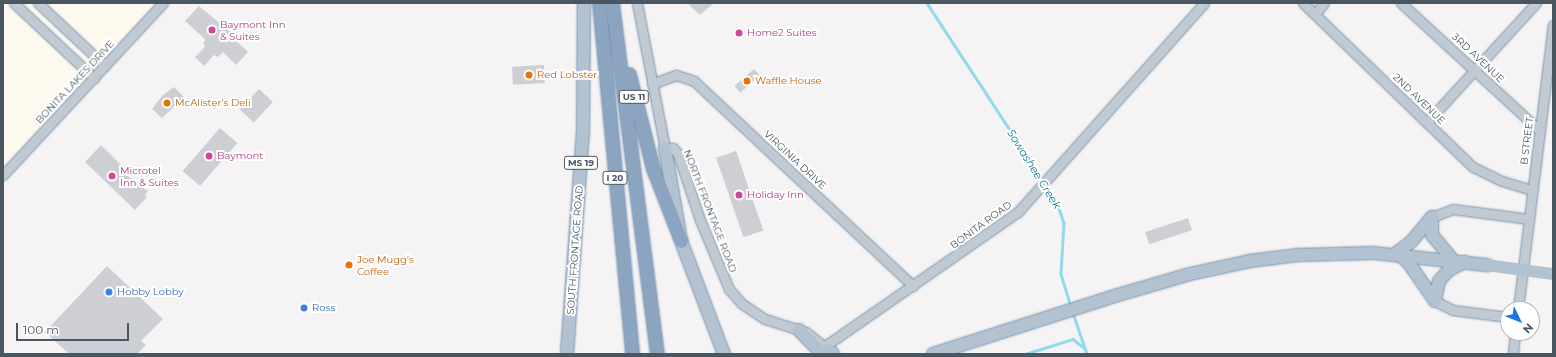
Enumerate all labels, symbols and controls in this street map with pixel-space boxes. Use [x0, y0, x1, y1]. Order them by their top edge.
place label: Baymont Inn & Suites [220, 18, 286, 42]
marker: Baymont Inn & Suites [207, 25, 217, 35]
place label: Home2 Suites [747, 27, 817, 39]
marker: Home2 Suites [734, 28, 744, 38]
street label: 3RD AVENUE [1449, 31, 1507, 85]
street label: BONITA LAKES DRIVE [33, 38, 117, 126]
place label: Red Lobster [537, 69, 597, 81]
marker: Red Lobster [524, 70, 534, 80]
street label: 2ND AVENUE [1390, 71, 1448, 127]
place label: Waffle House [755, 75, 822, 87]
marker: Waffle House [742, 76, 752, 86]
road number: US 11 [618, 90, 650, 104]
place label: McAlister's Deli [175, 97, 251, 109]
marker: McAlister's Deli [162, 98, 172, 108]
street label: B STREET [1518, 116, 1536, 166]
water label: Sowashee Creek [1004, 127, 1064, 211]
street label: VIRGINIA DRIVE [761, 128, 829, 192]
street label: NORTH FRONTAGE ROAD [681, 148, 739, 274]
place label: Baymont [217, 150, 263, 162]
marker: Baymont [204, 151, 214, 161]
road number: MS 19 [563, 156, 599, 170]
place label: Microtel Inn & Suites [120, 164, 179, 188]
marker: Microtel Inn & Suites [107, 171, 117, 181]
road number: I 20 [602, 171, 628, 185]
street label: SOUTH FRONTAGE ROAD [565, 185, 585, 315]
place label: Holiday Inn [747, 189, 804, 201]
marker: Holiday Inn [734, 190, 744, 200]
street label: BONITA ROAD [948, 199, 1014, 251]
place label: Joe Mugg's Coffee [357, 253, 414, 276]
marker: Joe Mugg's Coffee [344, 260, 354, 270]
place label: Hobby Lobby [117, 286, 184, 298]
marker: Hobby Lobby [104, 287, 114, 297]
north arrow [1500, 301, 1540, 341]
place label: Ross [312, 302, 335, 314]
marker: Ross [299, 303, 309, 313]
scale bar [18, 315, 131, 341]
text: N [1520, 320, 1536, 337]
text: 100 m [23, 322, 59, 337]

